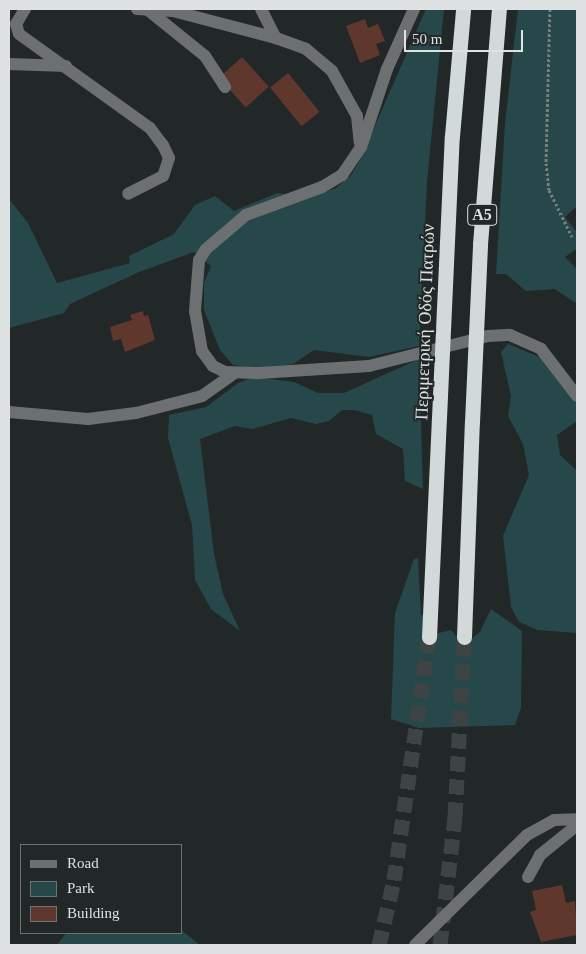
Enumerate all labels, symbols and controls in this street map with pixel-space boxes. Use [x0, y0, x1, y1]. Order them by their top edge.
scale bar [406, 20, 525, 52]
text: 50 m [412, 31, 442, 47]
road number: Α5 [467, 202, 497, 228]
street label: Περιμετρική Οδός Πατρών [411, 223, 439, 421]
legend [20, 844, 182, 934]
text: Road [67, 855, 99, 871]
text: Park [67, 880, 95, 896]
text: Building [67, 905, 120, 921]

